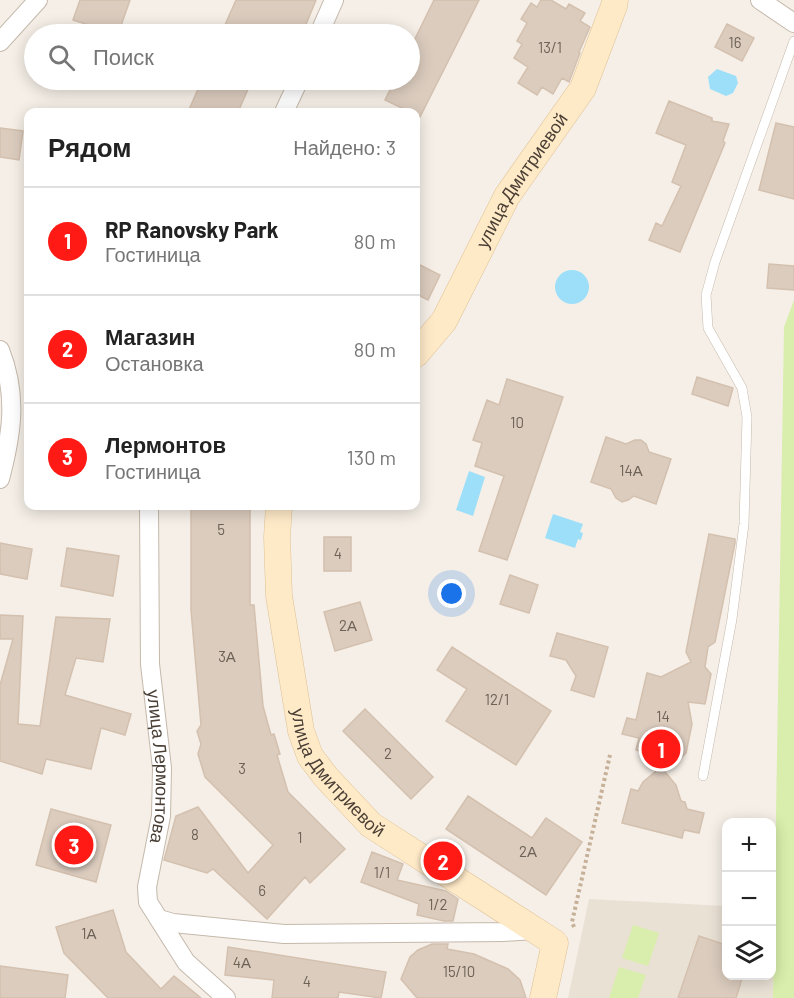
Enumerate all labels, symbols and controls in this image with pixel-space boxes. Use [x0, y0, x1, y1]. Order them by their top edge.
search box [24, 24, 420, 90]
house number: 16 [729, 33, 741, 51]
house number: 13/1 [538, 38, 562, 56]
icon: search [45, 41, 78, 74]
text: Поиск [93, 43, 154, 69]
street label: улица Дмитриевой [471, 109, 572, 251]
text: Рядом [48, 131, 131, 162]
text: Найдено: 3 [293, 135, 396, 159]
text: RP Ranovsky Park [105, 216, 278, 242]
text: 1 [64, 229, 71, 253]
text: 80 m [354, 229, 396, 253]
text: Гостиница [105, 242, 201, 266]
text: Магазин [105, 323, 195, 349]
text: 2 [62, 337, 73, 361]
text: 80 m [354, 337, 396, 361]
text: Остановка [105, 351, 204, 375]
house number: 10 [510, 413, 524, 431]
text: Лермонтов [105, 431, 226, 457]
text: 3 [62, 445, 73, 469]
text: 130 m [347, 445, 396, 469]
text: Гостиница [105, 459, 201, 483]
house number: 14А [619, 461, 643, 479]
house number: 5 [217, 520, 225, 538]
house number: 4 [334, 544, 342, 562]
your location [437, 579, 466, 608]
house number: 2А [339, 616, 357, 634]
house number: 3А [218, 647, 236, 665]
street label: улица Лермонтова [143, 688, 174, 846]
house number: 12/1 [485, 690, 509, 708]
street label: улица Дмитриевой [287, 707, 389, 841]
house number: 14 [656, 707, 670, 725]
pin: 1 [642, 726, 680, 771]
house number: 2 [384, 744, 392, 762]
house number: 3 [238, 759, 246, 777]
map controls [722, 818, 776, 980]
button: + [722, 818, 776, 872]
pin: 3 [54, 822, 94, 868]
house number: 8 [191, 825, 199, 843]
house number: 1 [297, 828, 303, 846]
pin: 2 [424, 838, 462, 884]
house number: 2А [519, 842, 537, 860]
house number: 1/1 [374, 863, 390, 881]
button: − [722, 872, 776, 926]
house number: 6 [258, 881, 266, 899]
house number: 1/2 [428, 895, 448, 913]
house number: 1А [81, 924, 97, 942]
button: layers [722, 926, 776, 980]
house number: 4А [233, 953, 251, 971]
house number: 15/10 [443, 962, 475, 980]
house number: 4 [303, 972, 311, 990]

